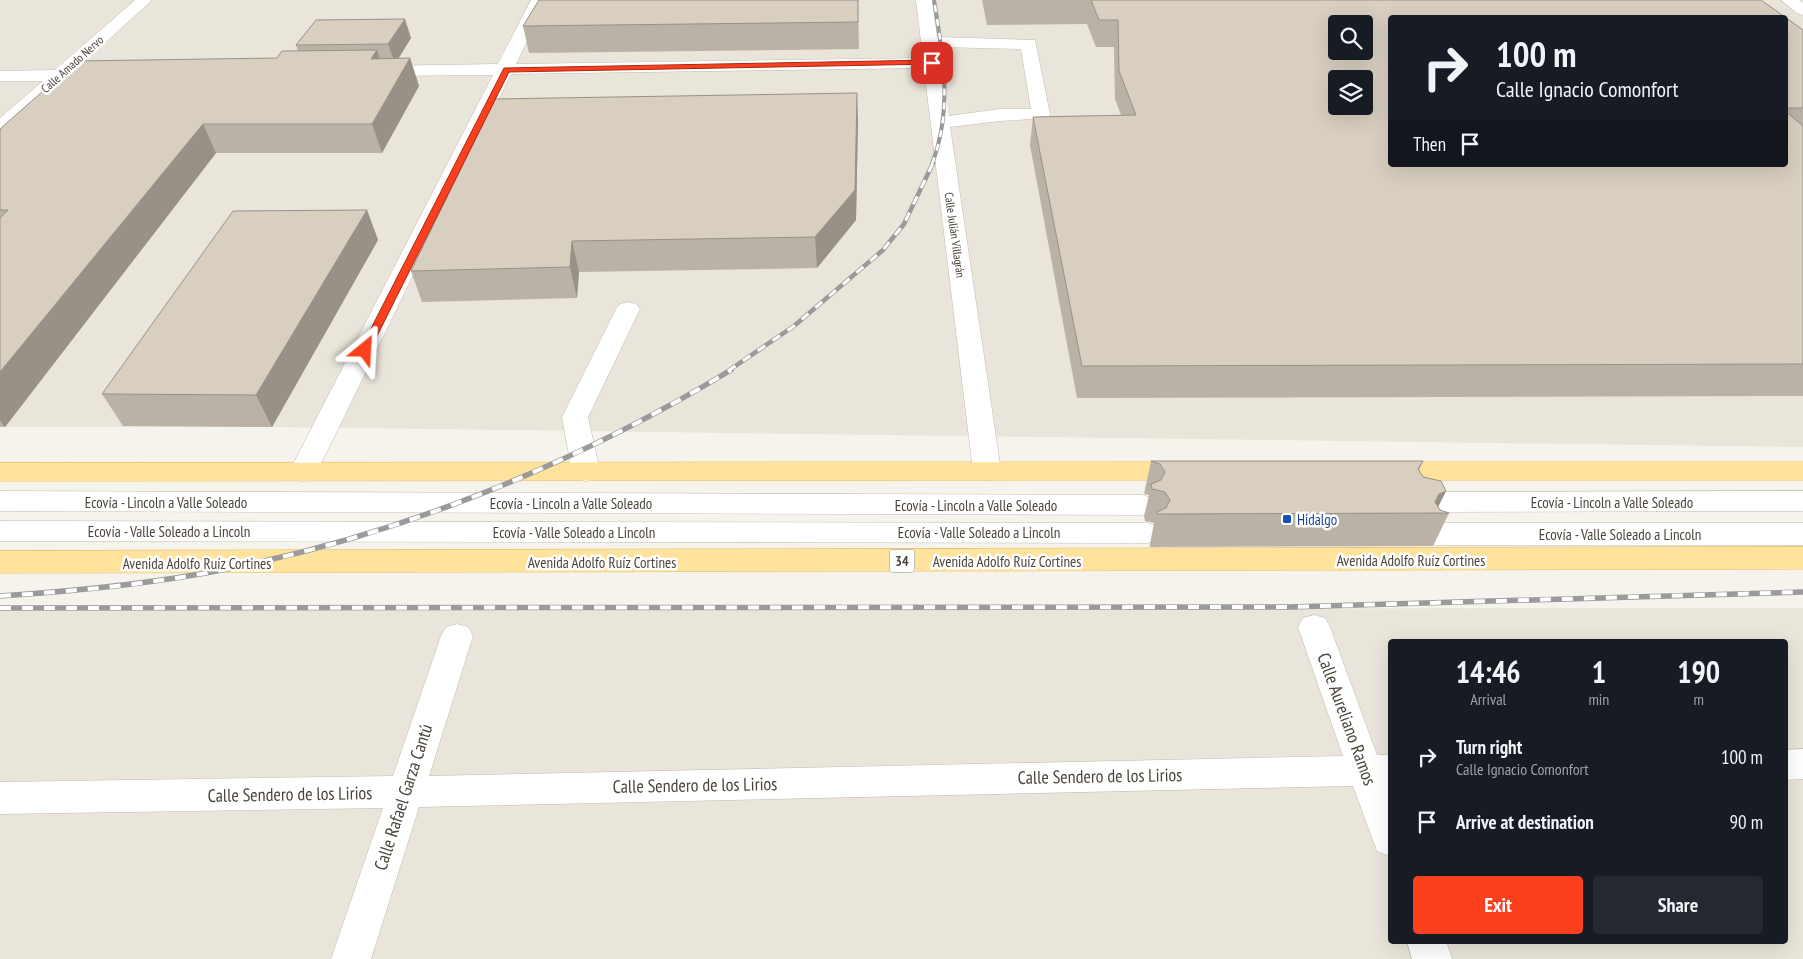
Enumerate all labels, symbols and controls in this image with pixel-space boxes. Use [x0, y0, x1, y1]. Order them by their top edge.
map controls [1328, 15, 1373, 115]
button: search [1328, 15, 1373, 60]
text: 100 m [1496, 31, 1577, 77]
street label: Calle Amado Nervo [38, 32, 106, 96]
icon: right [1413, 35, 1478, 100]
pin [911, 42, 953, 84]
icon: arrive [918, 49, 946, 77]
button: layers [1328, 70, 1373, 115]
text: Calle Ignacio Comonfort [1496, 75, 1679, 103]
icon: arrive [1456, 130, 1484, 158]
text: Then [1413, 132, 1446, 156]
street label: Calle Julián Villagrán [942, 191, 968, 279]
position arrow [338, 323, 390, 375]
street label: Ecovía - Lincoln a Valle Soleado [85, 493, 247, 512]
street label: Ecovía - Lincoln a Valle Soleado [1531, 493, 1693, 512]
street label: Ecovía - Lincoln a Valle Soleado [490, 494, 652, 513]
street label: Ecovía - Lincoln a Valle Soleado [895, 496, 1057, 515]
place label: Hidalgo [1297, 510, 1337, 529]
marker: Hidalgo [1281, 513, 1293, 525]
street label: Ecovía - Valle Soleado a Lincoln [88, 522, 250, 541]
street label: Ecovía - Valle Soleado a Lincoln [493, 523, 655, 542]
street label: Ecovía - Valle Soleado a Lincoln [898, 523, 1060, 542]
street label: Ecovía - Valle Soleado a Lincoln [1539, 525, 1701, 544]
road number: 34 [890, 550, 914, 572]
street label: Avenida Adolfo Ruíz Cortines [1337, 551, 1485, 570]
street label: Avenida Adolfo Ruíz Cortines [933, 552, 1081, 571]
street label: Avenida Adolfo Ruíz Cortines [528, 553, 676, 572]
street label: Avenida Adolfo Ruíz Cortines [123, 554, 271, 573]
street label: Calle Aureliano Ramos [1312, 650, 1382, 788]
text: 14:46 [1456, 652, 1521, 691]
text: 1 [1592, 652, 1606, 691]
text: 190 [1677, 652, 1720, 691]
text: Arrival [1470, 689, 1506, 709]
text: min [1588, 689, 1609, 709]
text: m [1693, 689, 1704, 709]
street label: Calle Rafael Garza Cantú [369, 721, 437, 873]
text: Turn right [1456, 735, 1522, 759]
icon: right [1413, 743, 1441, 771]
text: 100 m [1721, 745, 1763, 769]
text: Calle Ignacio Comonfort [1456, 759, 1589, 779]
street label: Calle Sendero de los Lirios [1017, 763, 1183, 789]
street label: Calle Sendero de los Lirios [612, 772, 778, 798]
street label: Calle Sendero de los Lirios [207, 781, 373, 807]
icon: arrive [1413, 808, 1441, 836]
text: Arrive at destination [1456, 810, 1594, 834]
text: 90 m [1730, 810, 1763, 834]
button: Exit [1413, 876, 1583, 934]
button: Share [1593, 876, 1763, 934]

